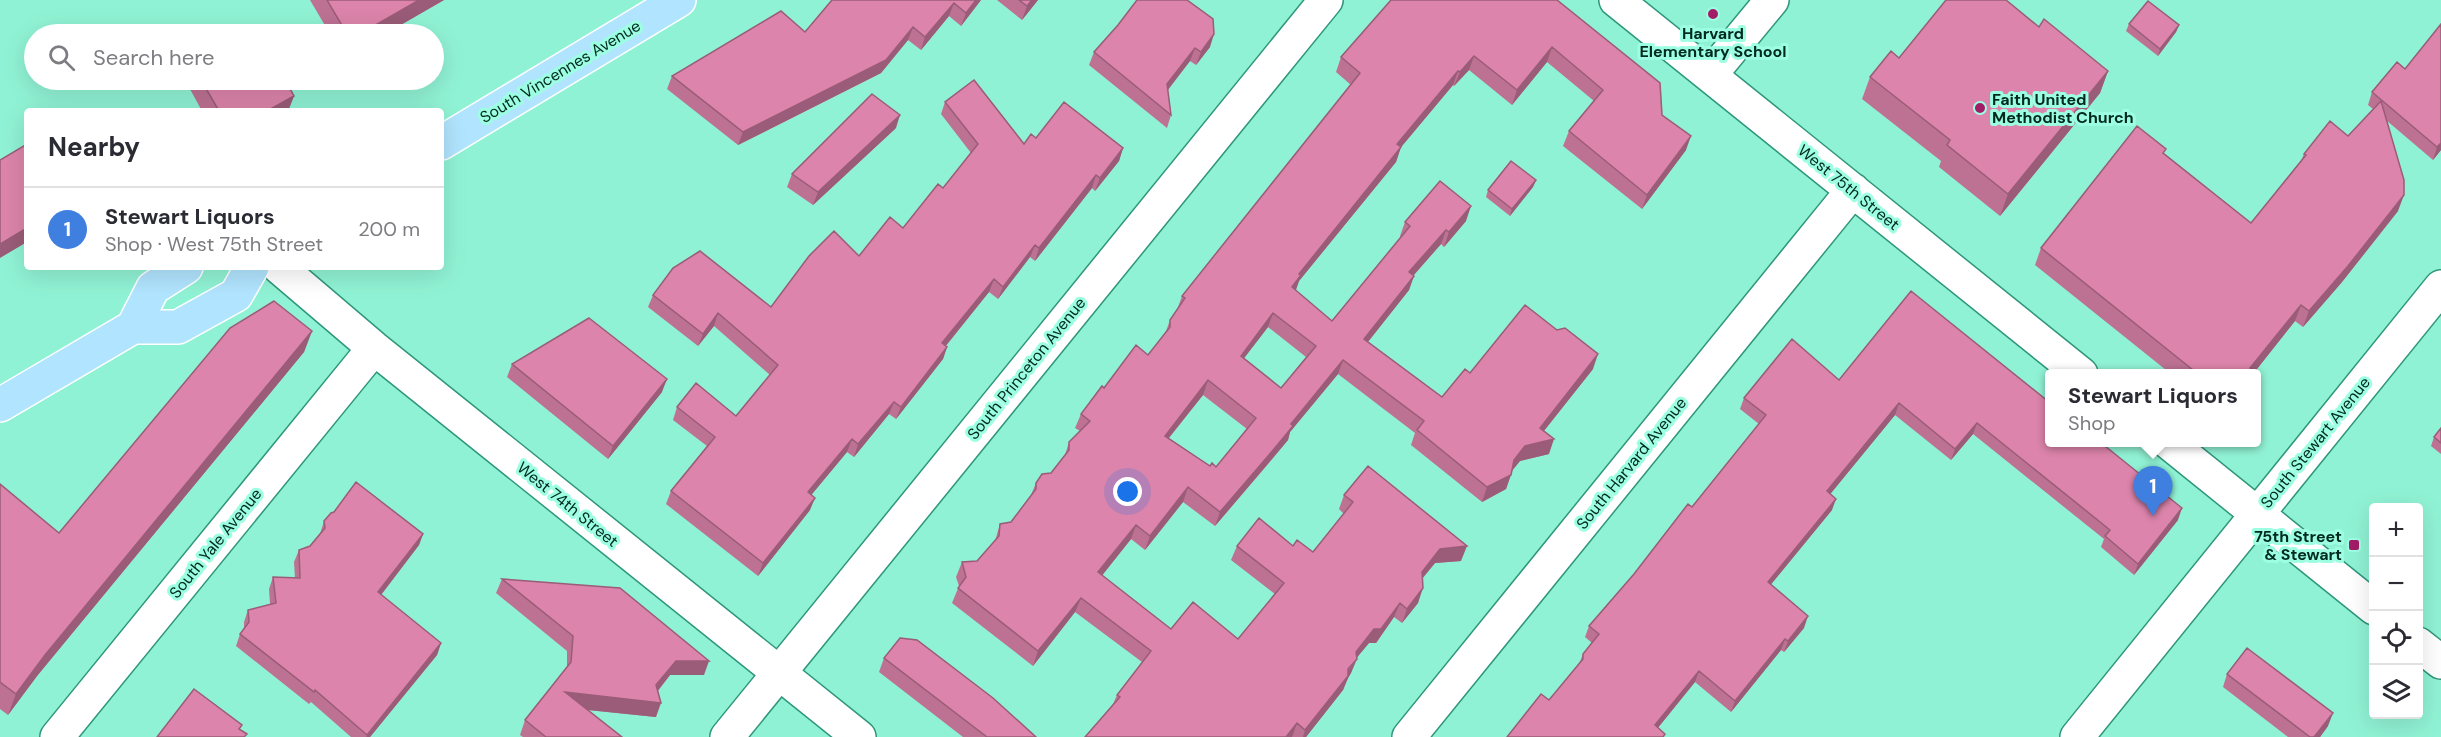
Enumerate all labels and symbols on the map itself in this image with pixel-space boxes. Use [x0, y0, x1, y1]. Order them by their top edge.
marker: Harvard Elementary School [1706, 7, 1720, 21]
street label: South Vincennes Avenue [476, 15, 644, 128]
place label: Harvard Elementary School [1639, 23, 1787, 62]
place label: Faith United Methodist Church [1992, 89, 2134, 128]
marker: Faith United Methodist Church [1973, 101, 1987, 115]
street label: West 75th Street [1794, 140, 1904, 235]
street label: South Princeton Avenue [962, 293, 1090, 444]
street label: South Stewart Avenue [2256, 372, 2375, 512]
street label: South Harvard Avenue [1572, 393, 1691, 534]
street label: West 74th Street [513, 457, 623, 552]
pin: 1 [2134, 466, 2172, 516]
your location [1113, 477, 1142, 506]
street label: South Yale Avenue [165, 484, 266, 603]
place label: 75th Street & Stewart [2254, 526, 2342, 565]
marker: 75th Street & Stewart [2347, 538, 2361, 552]

